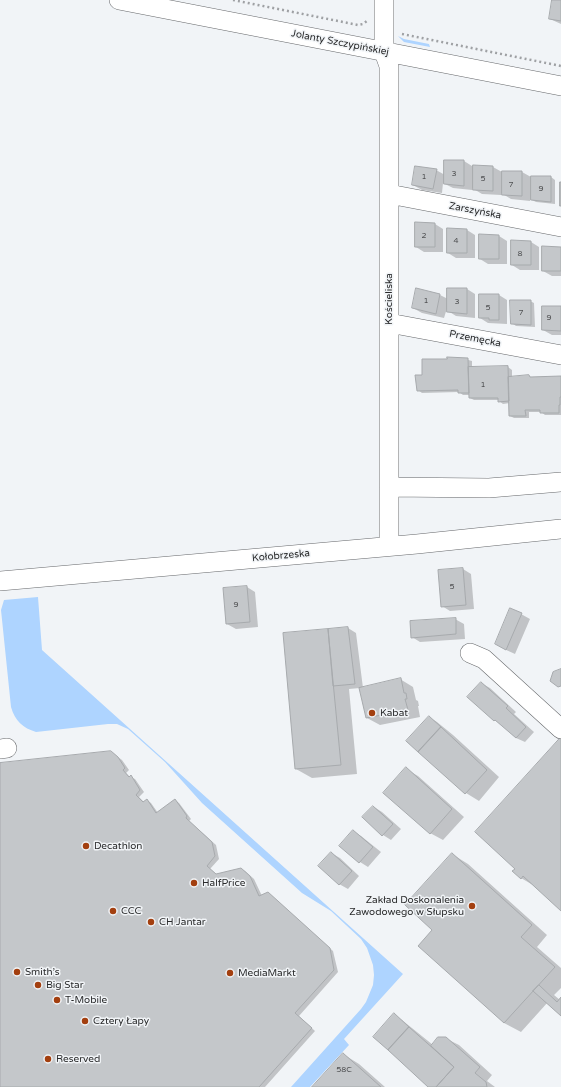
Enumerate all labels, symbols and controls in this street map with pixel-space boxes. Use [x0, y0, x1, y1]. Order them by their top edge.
street label: Jolanty Szczypińskiej [290, 28, 390, 58]
house number: 3 [451, 169, 457, 179]
house number: 1 [421, 172, 427, 182]
house number: 5 [480, 174, 486, 184]
house number: 7 [508, 180, 514, 190]
house number: 9 [538, 184, 544, 194]
street label: Zarszyńska [448, 200, 502, 222]
house number: 2 [421, 231, 427, 241]
house number: 4 [453, 236, 459, 246]
house number: 8 [517, 249, 523, 259]
street label: Kościeliska [383, 273, 395, 325]
house number: 1 [423, 296, 429, 306]
house number: 3 [454, 297, 460, 307]
house number: 5 [485, 303, 491, 313]
house number: 7 [518, 308, 524, 318]
house number: 9 [546, 313, 552, 323]
street label: Przemęcka [448, 328, 502, 350]
house number: 1 [480, 380, 486, 390]
street label: Kołobrzeska [252, 547, 310, 565]
house number: 5 [449, 582, 455, 592]
house number: 9 [233, 600, 239, 610]
place label: Kabat [380, 707, 408, 719]
marker: Kabat [367, 708, 377, 718]
place label: Decathlon [94, 840, 142, 852]
marker: Decathlon [81, 841, 91, 851]
place label: HalfPrice [202, 877, 245, 889]
marker: HalfPrice [189, 878, 199, 888]
place label: Zakład Doskonalenia Zawodowego w Słupsku [349, 894, 464, 918]
marker: Zakład Doskonalenia Zawodowego w Słupsku [467, 901, 477, 911]
place label: CCC [121, 905, 141, 917]
marker: CCC [108, 906, 118, 916]
place label: CH Jantar [159, 916, 206, 928]
marker: CH Jantar [146, 917, 156, 927]
place label: Smith’s [25, 966, 60, 978]
marker: Smith’s [12, 967, 22, 977]
place label: MediaMarkt [238, 967, 296, 979]
marker: MediaMarkt [225, 968, 235, 978]
place label: Big Star [46, 979, 83, 991]
marker: Big Star [33, 980, 43, 990]
place label: T-Mobile [65, 994, 107, 1006]
marker: T-Mobile [52, 995, 62, 1005]
place label: Cztery Łapy [93, 1015, 149, 1027]
marker: Cztery Łapy [80, 1016, 90, 1026]
place label: Reserved [56, 1053, 100, 1065]
marker: Reserved [43, 1054, 53, 1064]
house number: 58C [336, 1065, 352, 1075]

